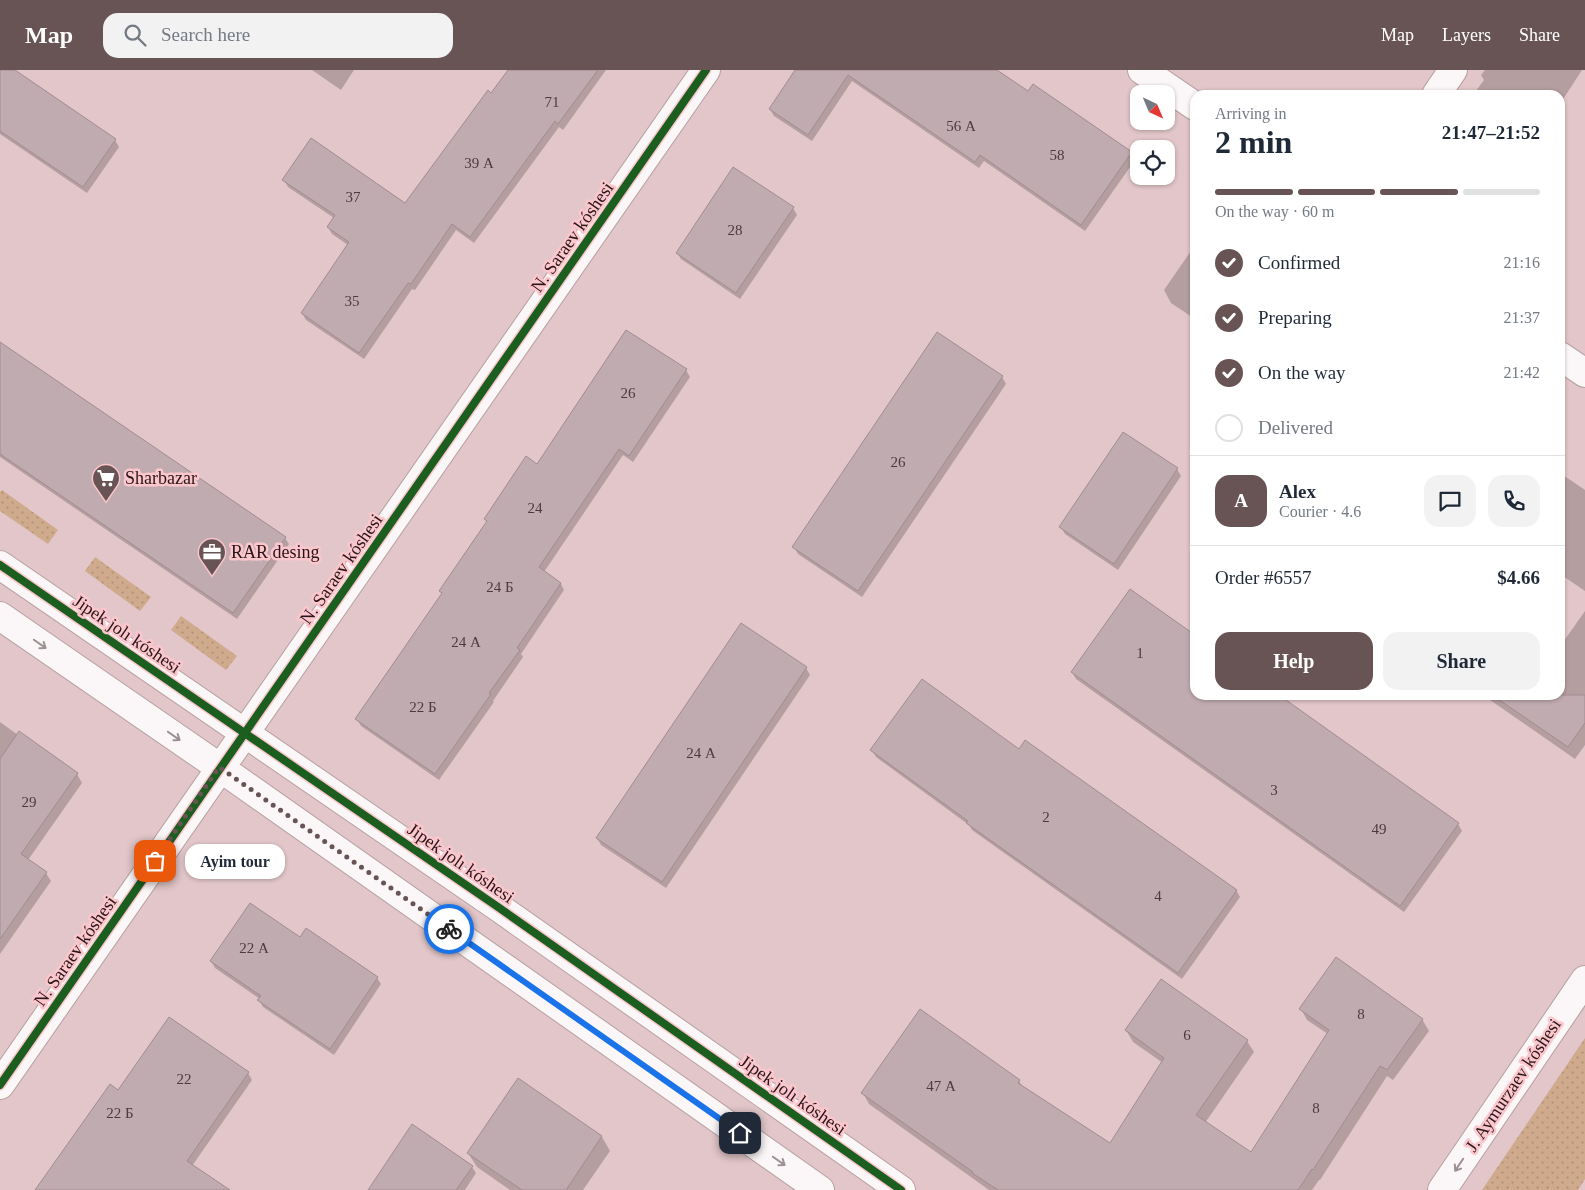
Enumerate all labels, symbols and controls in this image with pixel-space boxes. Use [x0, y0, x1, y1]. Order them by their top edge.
search box [103, 13, 453, 58]
icon: search [121, 21, 149, 49]
text: Map [25, 22, 73, 48]
text: Search here [161, 24, 250, 45]
text: Map [1381, 25, 1414, 45]
text: Layers [1442, 25, 1491, 45]
text: Share [1519, 25, 1560, 45]
north arrow [1130, 85, 1175, 130]
map controls [1130, 85, 1175, 185]
house number: 71 [545, 94, 560, 110]
text: Arriving in [1215, 105, 1287, 122]
house number: 56 А [946, 118, 976, 134]
text: 21:47–21:52 [1442, 122, 1540, 143]
text: 2 min [1215, 124, 1292, 160]
button: locate [1130, 140, 1175, 185]
house number: 58 [1050, 147, 1065, 163]
house number: 39 А [464, 155, 494, 171]
street label: N. Saraev kóshesi [527, 178, 617, 296]
house number: 37 [346, 189, 361, 205]
text: On the way · 60 m [1215, 203, 1335, 220]
house number: 28 [728, 222, 743, 238]
icon: check [1215, 249, 1243, 277]
text: Confirmed [1258, 252, 1340, 273]
text: 21:16 [1504, 254, 1540, 271]
house number: 35 [345, 293, 360, 309]
icon: check [1215, 304, 1243, 332]
text: Preparing [1258, 307, 1332, 328]
text: 21:37 [1504, 309, 1540, 326]
icon: check [1215, 359, 1243, 387]
text: On the way [1258, 362, 1346, 383]
text: 21:42 [1504, 364, 1540, 381]
house number: 26 [621, 385, 636, 401]
text: Delivered [1258, 417, 1333, 438]
house number: 26 [891, 454, 906, 470]
supermarket icon: Sharbazar [91, 463, 121, 502]
place label: Sharbazar [125, 468, 197, 488]
button: chat [1424, 475, 1476, 527]
button: phone [1488, 475, 1540, 527]
text: Alex [1279, 481, 1316, 502]
text: A [1234, 490, 1248, 511]
house number: 24 [528, 500, 543, 516]
text: Courier · 4.6 [1279, 503, 1361, 520]
street label: N. Saraev kóshesi [296, 510, 386, 628]
office icon: RAR desing [197, 537, 227, 576]
place label: RAR desing [231, 542, 320, 562]
text: Order #6557 [1215, 567, 1312, 588]
text: $4.66 [1497, 567, 1540, 588]
house number: 24 Б [486, 579, 514, 595]
street label: Jipek jolı kóshesi [70, 591, 184, 677]
button: Help [1215, 632, 1373, 690]
button: Share [1383, 632, 1540, 690]
house number: 24 А [451, 634, 481, 650]
one-way arrow [33, 639, 47, 649]
house number: 1 [1136, 645, 1144, 661]
house number: 22 Б [409, 699, 437, 715]
one-way arrow [167, 731, 181, 741]
house number: 24 А [686, 745, 716, 761]
house number: 3 [1270, 782, 1278, 798]
house number: 29 [22, 794, 37, 810]
house number: 2 [1042, 809, 1050, 825]
street label: Jipek jolı kóshesi [404, 819, 518, 907]
house number: 49 [1372, 821, 1387, 837]
pin [134, 840, 176, 882]
callout: Ayim tour [185, 844, 285, 878]
icon: bag [141, 847, 169, 875]
text: Ayim tour [200, 853, 270, 870]
house number: 4 [1154, 888, 1162, 904]
street label: N. Saraev kóshesi [30, 892, 120, 1010]
courier [424, 904, 474, 954]
icon: bike [435, 915, 463, 943]
house number: 22 А [239, 940, 269, 956]
house number: 8 [1357, 1006, 1365, 1022]
street label: J. Aymurzaev kóshesi [1461, 1015, 1565, 1155]
house number: 6 [1183, 1027, 1191, 1043]
street label: Jipek jolı kóshesi [736, 1051, 850, 1139]
house number: 22 [177, 1071, 192, 1087]
house number: 47 А [926, 1078, 956, 1094]
house number: 8 [1312, 1100, 1320, 1116]
house number: 22 Б [106, 1105, 134, 1121]
pin [719, 1112, 761, 1154]
icon: home [726, 1119, 754, 1147]
one-way arrow [772, 1156, 786, 1166]
one-way arrow [1454, 1157, 1464, 1171]

